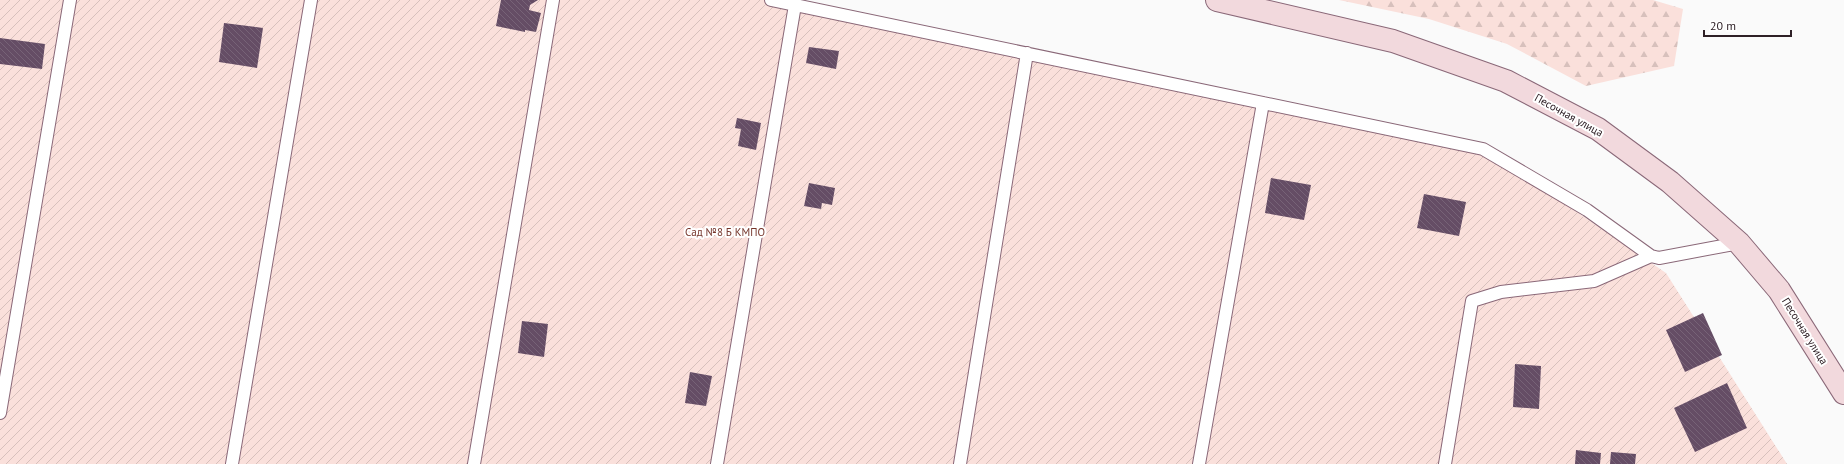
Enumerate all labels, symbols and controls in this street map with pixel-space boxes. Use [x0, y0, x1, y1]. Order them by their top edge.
scale bar [1704, 12, 1791, 38]
text: 20 m [1710, 18, 1736, 33]
street label: Песочная улица [1532, 90, 1606, 140]
park label: Сад №8 Б КМПО [685, 225, 765, 239]
street label: Песочная улица [1779, 295, 1831, 367]

